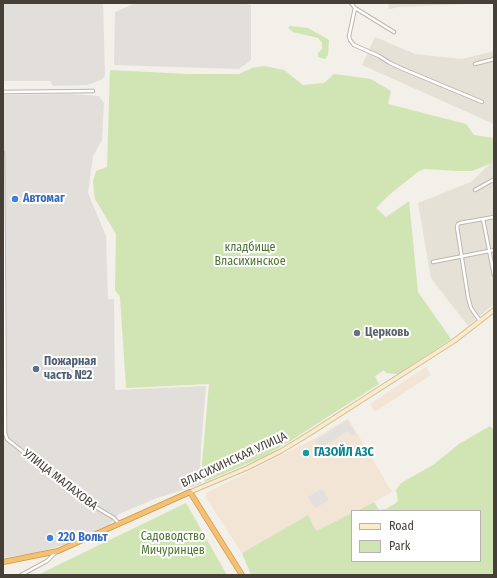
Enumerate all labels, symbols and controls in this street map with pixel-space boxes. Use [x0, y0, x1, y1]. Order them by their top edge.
place label: Автомаг [23, 192, 65, 206]
marker: Автомаг [10, 194, 20, 204]
park label: кладбище Власихинское [214, 241, 286, 269]
place label: Церковь [365, 326, 409, 340]
marker: Церковь [352, 328, 362, 338]
place label: Пожарная часть №2 [44, 355, 96, 383]
marker: Пожарная часть №2 [31, 364, 41, 374]
street label: ВЛАСИХИНСКАЯ УЛИЦА [179, 429, 289, 491]
street label: УЛИЦА МАЛАХОВА [20, 446, 100, 514]
place label: ГАЗОЙЛ АЗС [314, 446, 374, 460]
marker: ГАЗОЙЛ АЗС [301, 448, 311, 458]
legend [351, 510, 481, 562]
text: Road [389, 519, 414, 533]
park label: Садоводство Мичуринцев [141, 530, 205, 558]
place label: 220 Вольт [58, 531, 108, 545]
marker: 220 Вольт [45, 533, 55, 543]
text: Park [389, 539, 410, 553]

